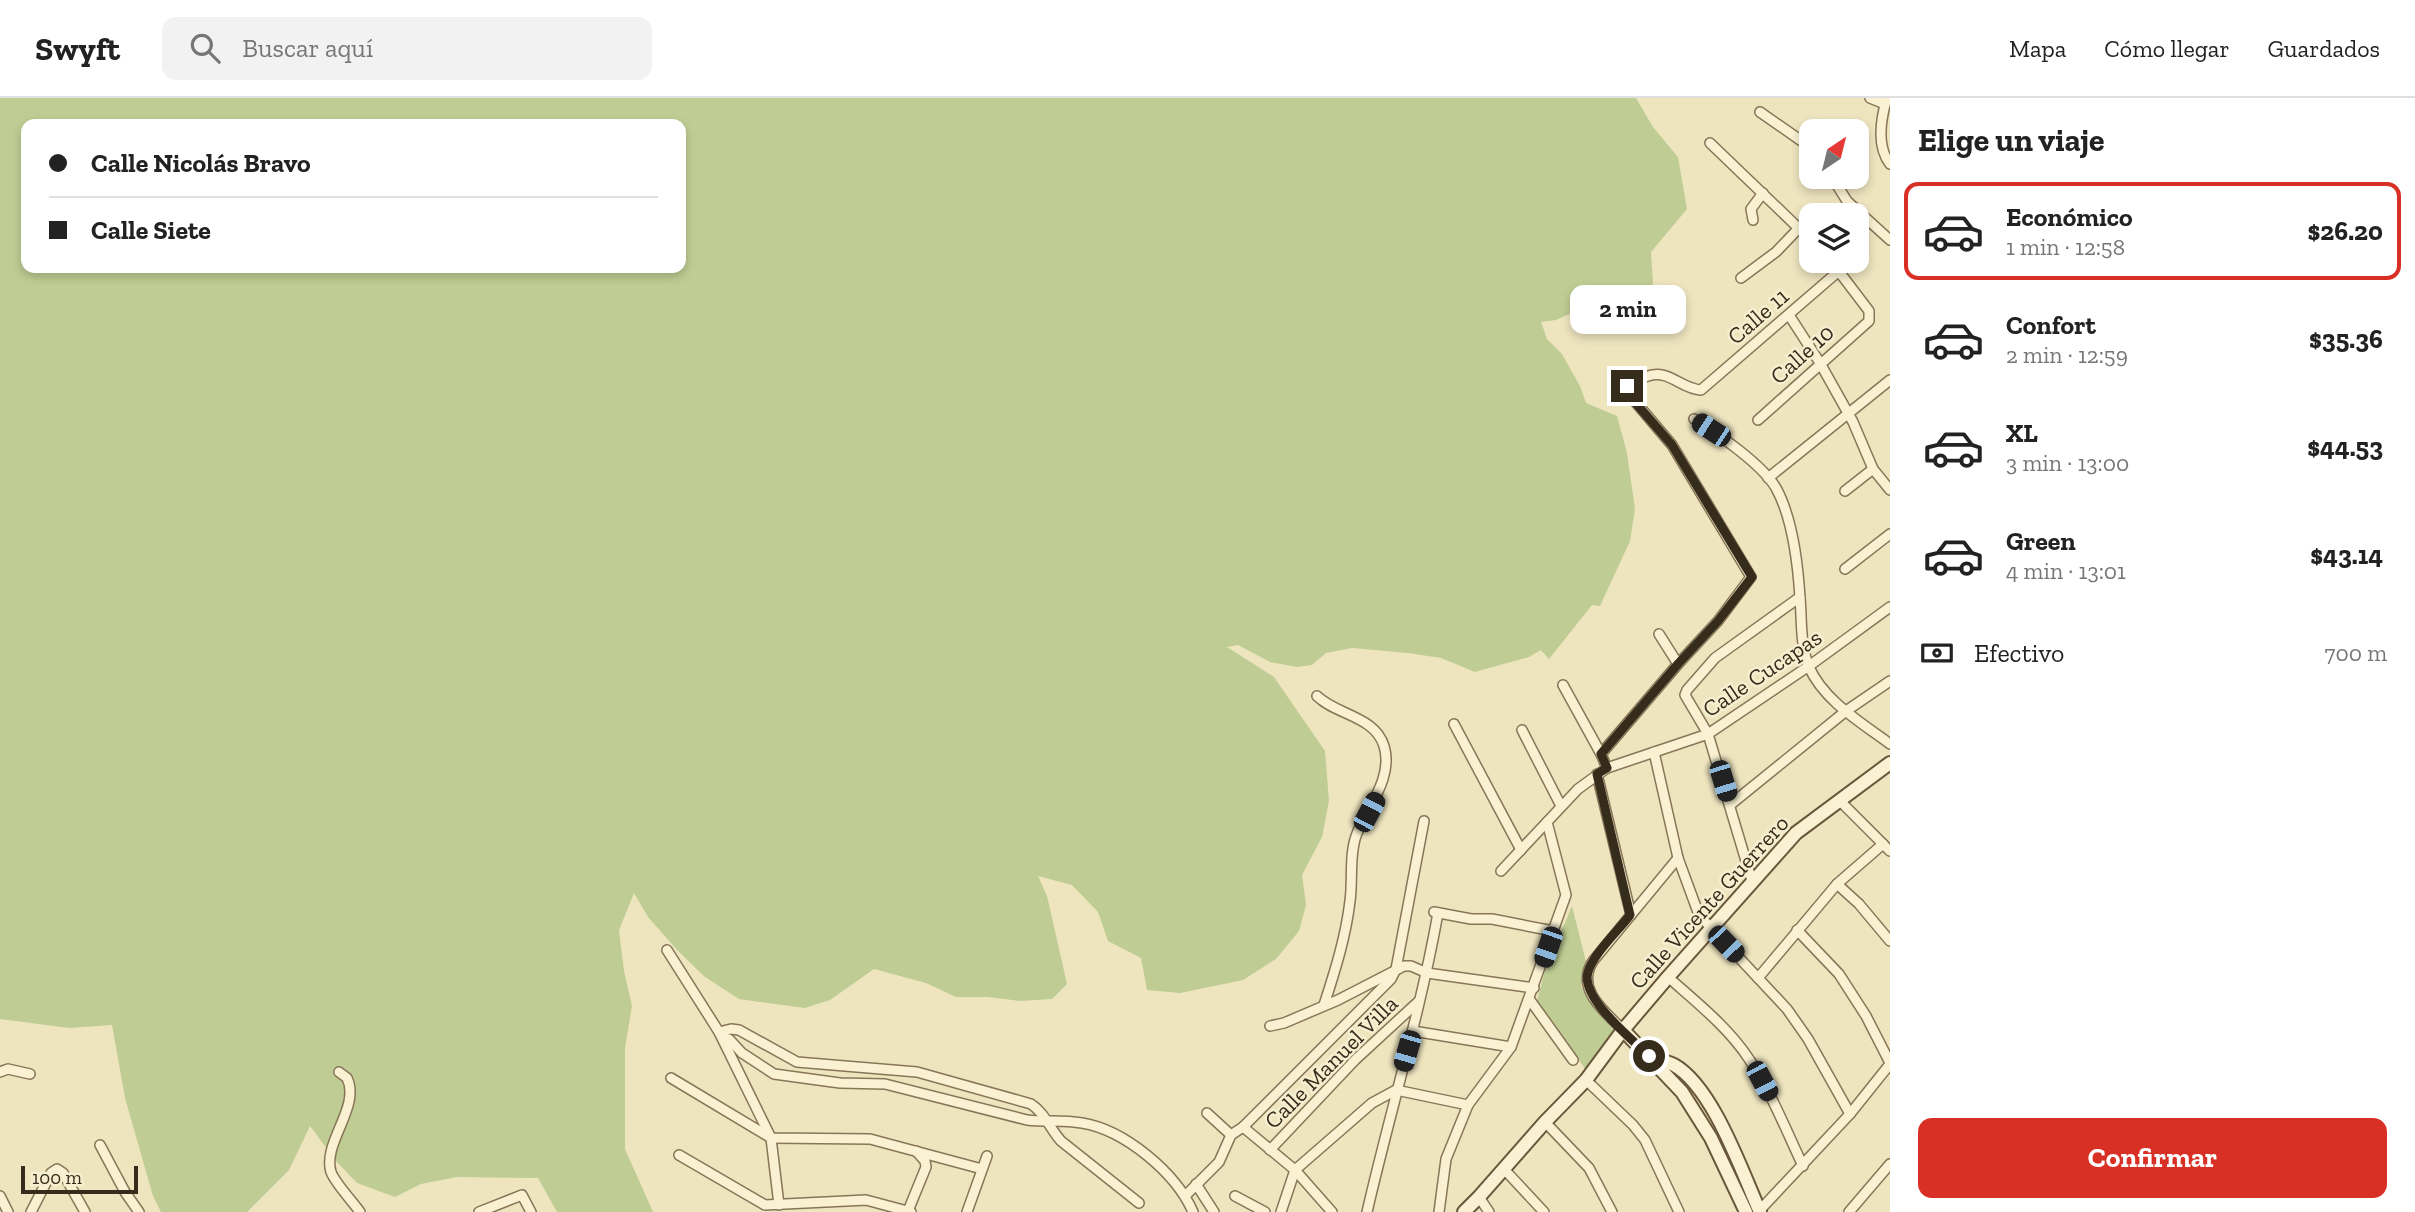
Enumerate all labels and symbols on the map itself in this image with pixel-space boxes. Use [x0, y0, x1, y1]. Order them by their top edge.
north arrow [1799, 119, 1869, 189]
street label: Calle 11 [1722, 282, 1794, 350]
callout: 2 min [1569, 285, 1685, 334]
street label: Calle 10 [1764, 318, 1840, 390]
route end [1611, 370, 1643, 402]
car [1688, 410, 1735, 450]
street label: Calle Cucapas [1697, 623, 1827, 723]
car [1707, 758, 1740, 804]
car [1350, 789, 1389, 835]
street label: Calle Vicente Guerrero [1623, 809, 1795, 995]
car [1704, 922, 1749, 966]
car [1532, 924, 1565, 970]
street label: Calle Manuel Villa [1258, 989, 1404, 1135]
car [1392, 1028, 1423, 1074]
route start [1633, 1040, 1665, 1072]
car [1743, 1058, 1782, 1104]
scale bar [21, 1163, 138, 1195]

